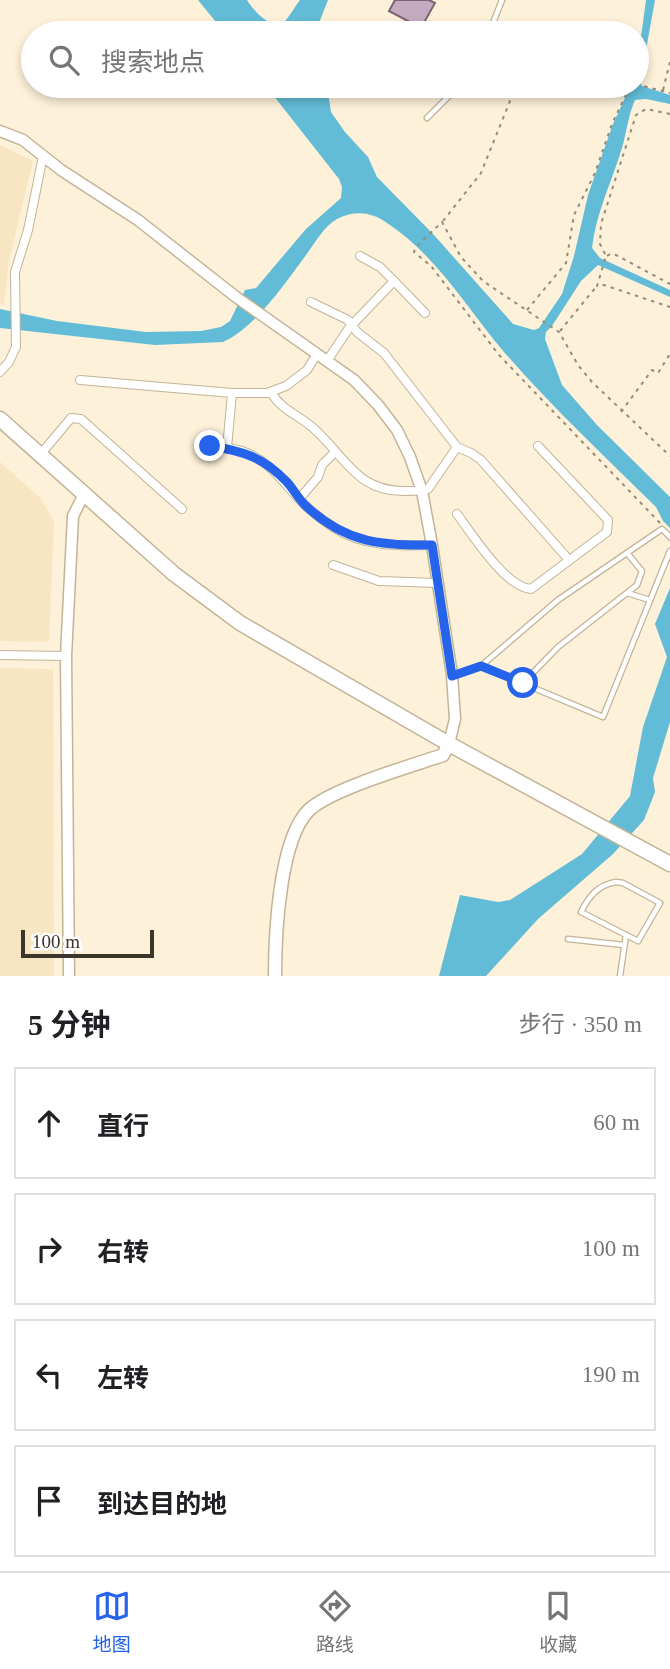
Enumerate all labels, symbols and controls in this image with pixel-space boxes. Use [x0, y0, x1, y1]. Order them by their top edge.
search box [21, 21, 649, 98]
icon: search [45, 41, 83, 79]
text: 搜索地点 [101, 48, 205, 77]
route end [194, 430, 225, 461]
route start [507, 667, 538, 698]
scale bar [21, 927, 154, 959]
text: 100 m [32, 931, 80, 952]
text: 5 分钟 [28, 1008, 111, 1041]
text: 步行 · 350 m [519, 1012, 642, 1037]
icon: ahead [30, 1104, 68, 1142]
text: 60 m [593, 1110, 640, 1135]
text: 直行 [97, 1112, 149, 1141]
icon: right [30, 1230, 68, 1268]
text: 100 m [582, 1236, 640, 1261]
text: 右转 [97, 1238, 149, 1267]
icon: left [30, 1356, 68, 1394]
text: 190 m [582, 1362, 640, 1387]
text: 左转 [97, 1364, 149, 1393]
icon: arrive [30, 1482, 68, 1520]
text: 到达目的地 [97, 1490, 227, 1519]
tab: 地图 [93, 1587, 131, 1656]
tab: 路线 [316, 1587, 354, 1656]
tab: 收藏 [539, 1587, 577, 1656]

